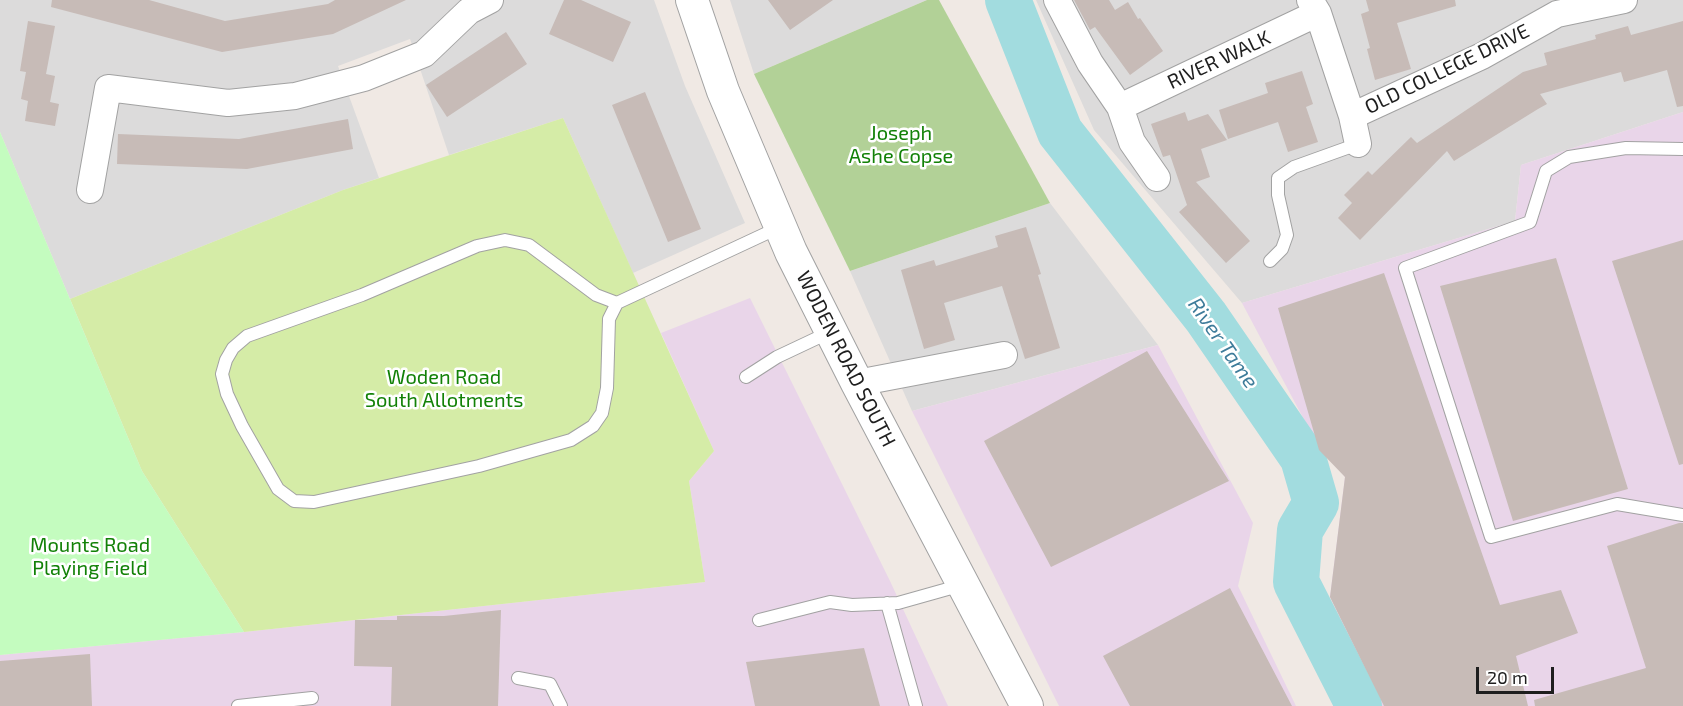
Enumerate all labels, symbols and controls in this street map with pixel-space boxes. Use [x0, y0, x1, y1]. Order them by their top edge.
street label: OLD COLLEGE DRIVE [1361, 19, 1533, 119]
street label: RIVER WALK [1164, 26, 1274, 94]
park label: Joseph Ashe Copse [849, 121, 953, 168]
street label: WODEN ROAD SOUTH [791, 267, 901, 451]
water label: River Tame [1183, 293, 1263, 393]
park label: Woden Road South Allotments [365, 365, 523, 412]
park label: Mounts Road Playing Field [30, 533, 150, 580]
scale bar [1479, 655, 1557, 693]
text: 20 m [1487, 666, 1528, 688]

